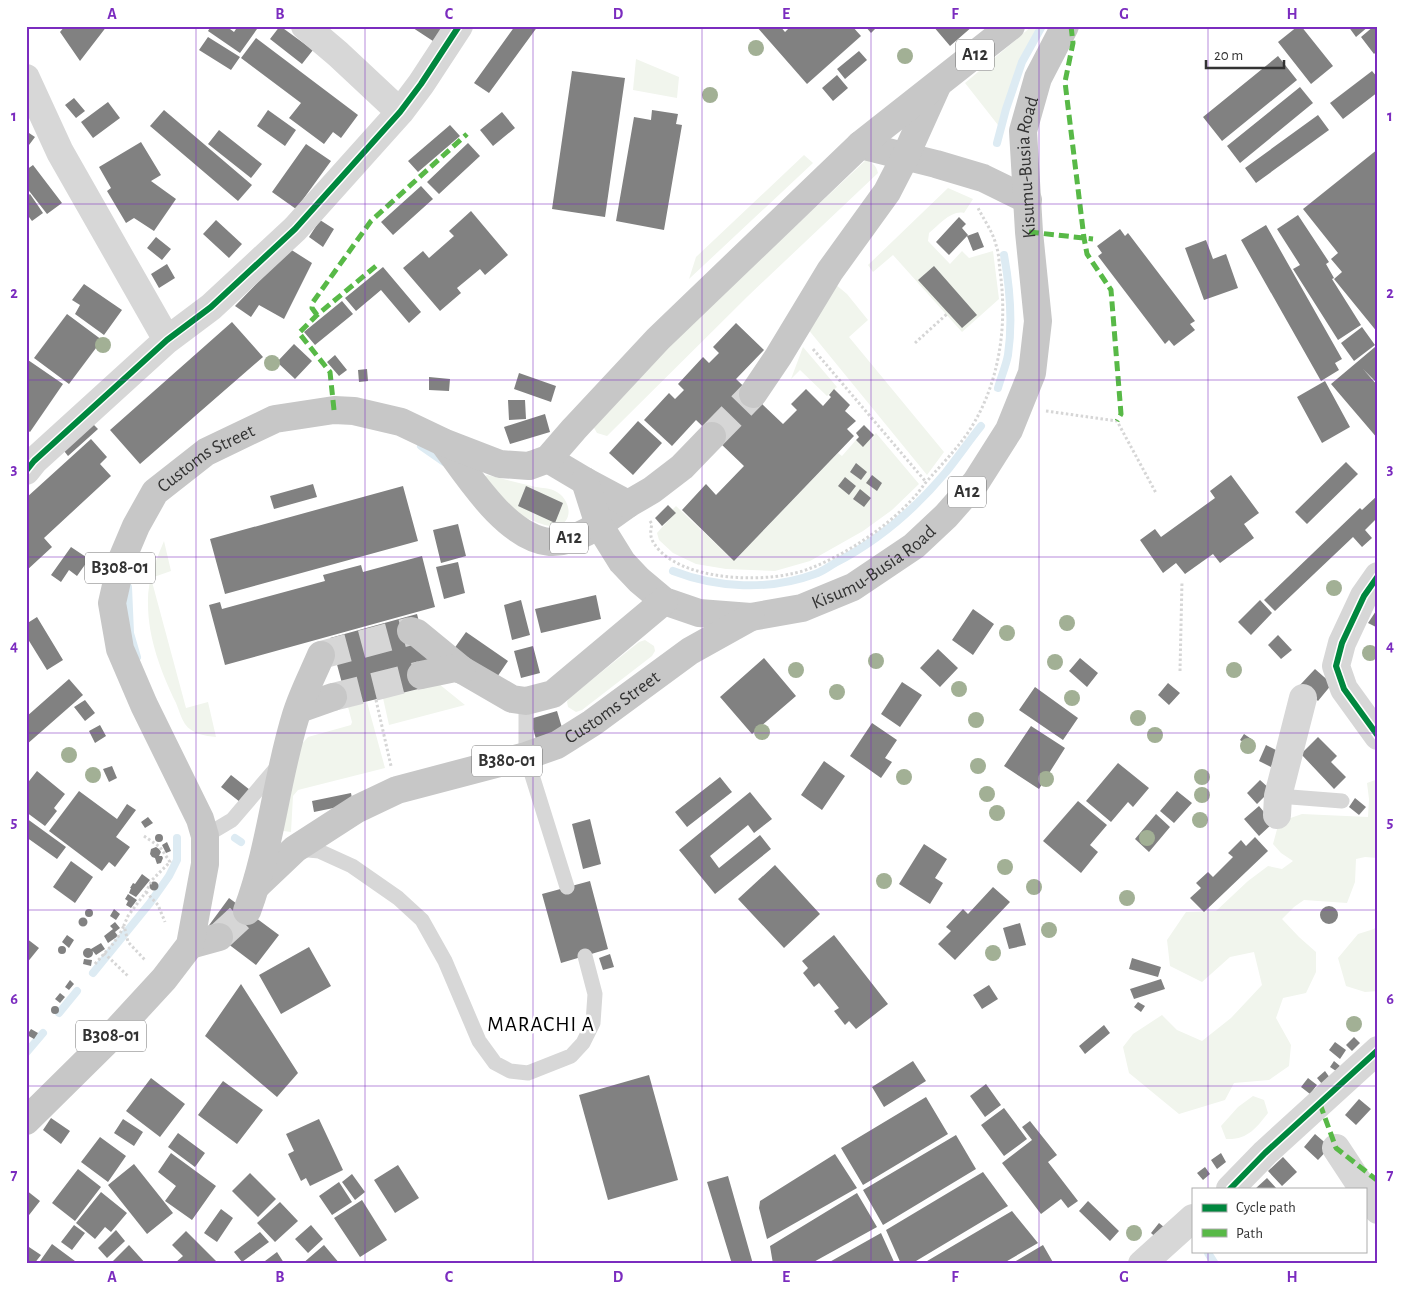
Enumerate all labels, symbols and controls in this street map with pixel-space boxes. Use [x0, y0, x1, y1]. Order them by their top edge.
text: A [107, 6, 117, 22]
text: B [275, 6, 285, 22]
text: C [445, 6, 454, 22]
text: D [613, 6, 624, 22]
text: E [782, 6, 790, 22]
text: F [951, 6, 959, 22]
text: G [1119, 6, 1129, 22]
text: H [1286, 6, 1298, 22]
scale bar [1206, 38, 1284, 70]
road number: A12 [956, 40, 994, 70]
text: 20 m [1214, 48, 1243, 63]
street label: Kisumu-Busia Road [1013, 94, 1042, 239]
text: 1 [11, 108, 17, 124]
text: 1 [1387, 108, 1393, 124]
text: 2 [10, 285, 18, 301]
text: 2 [1386, 285, 1394, 301]
street label: Customs Street [154, 421, 257, 496]
text: 3 [11, 461, 18, 477]
text: 3 [1387, 461, 1394, 477]
road number: A12 [948, 477, 986, 508]
street label: Kisumu-Busia Road [809, 521, 939, 612]
road number: A12 [550, 522, 588, 554]
road number: B308-01 [85, 552, 155, 584]
text: 4 [10, 638, 18, 654]
text: 4 [1386, 638, 1394, 654]
street label: Customs Street [561, 667, 663, 747]
road number: B380-01 [472, 746, 542, 776]
text: 5 [11, 814, 18, 830]
text: 5 [1387, 814, 1394, 830]
text: 6 [10, 991, 18, 1007]
text: 6 [1386, 991, 1394, 1007]
district label: MARACHI A [487, 1014, 595, 1035]
road number: B308-01 [76, 1020, 146, 1052]
text: 7 [11, 1167, 18, 1183]
text: 7 [1387, 1167, 1394, 1183]
legend [1192, 1188, 1366, 1252]
text: Cycle path [1236, 1200, 1296, 1215]
text: Path [1236, 1226, 1263, 1241]
text: A [107, 1269, 117, 1285]
text: B [275, 1269, 285, 1285]
text: C [445, 1269, 454, 1285]
text: D [613, 1269, 624, 1285]
text: E [782, 1269, 790, 1285]
text: F [951, 1269, 959, 1285]
text: G [1119, 1269, 1129, 1285]
text: H [1286, 1269, 1298, 1285]

